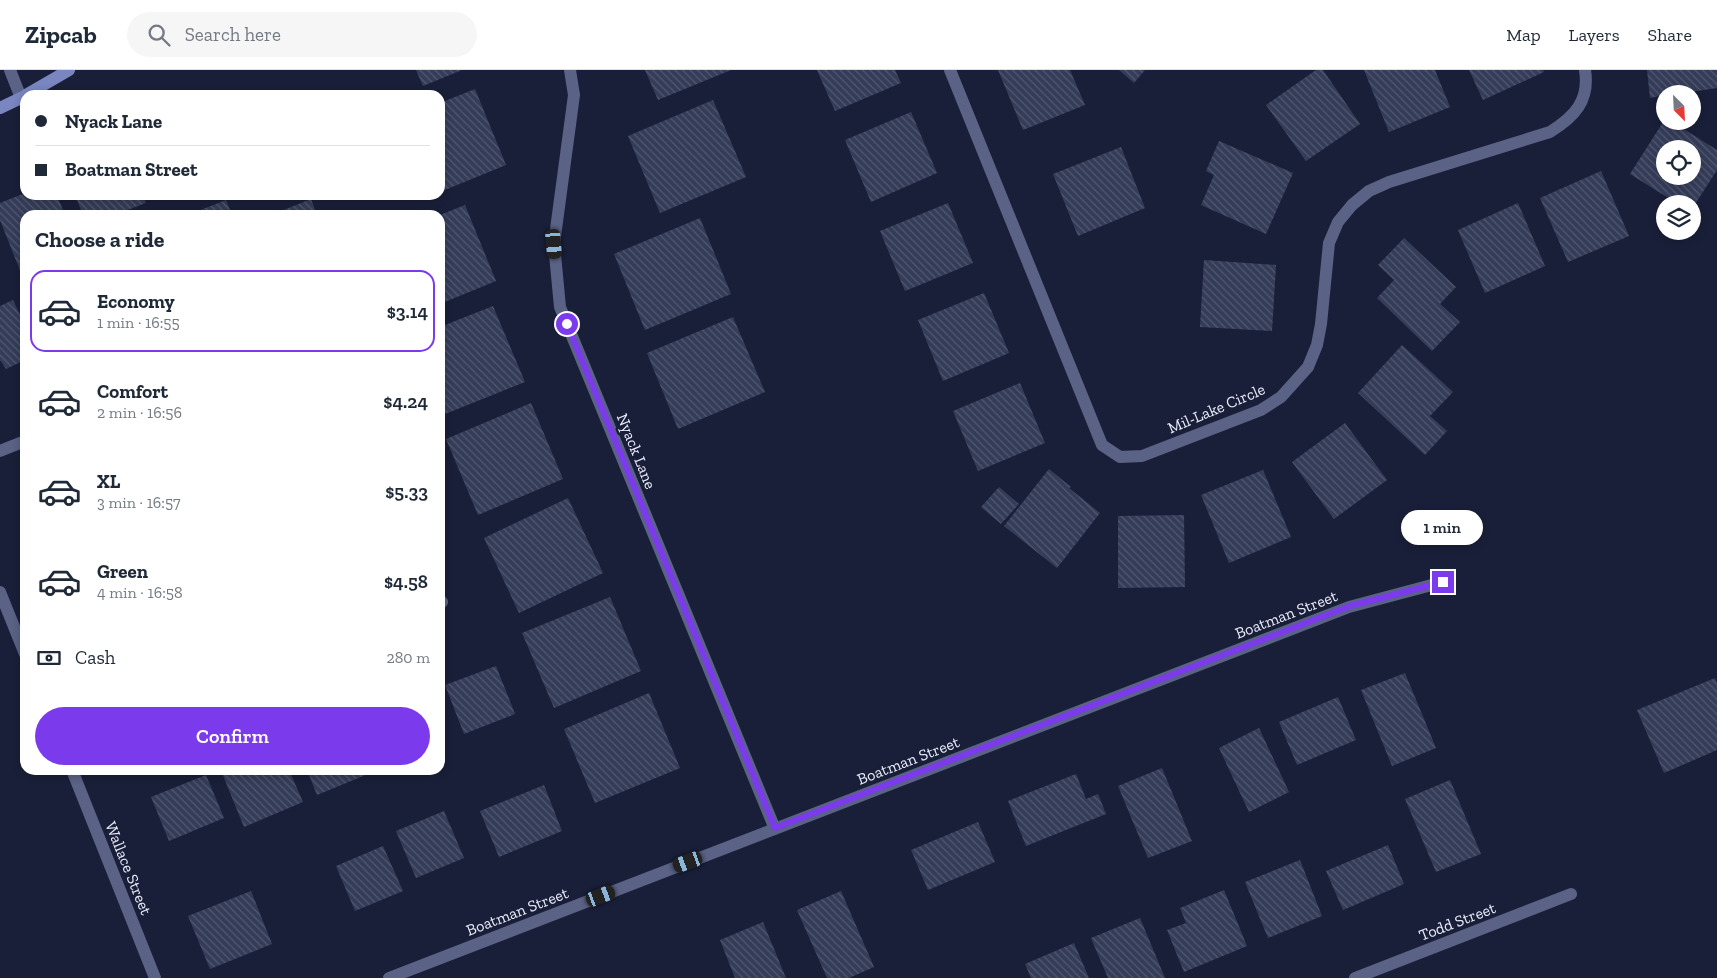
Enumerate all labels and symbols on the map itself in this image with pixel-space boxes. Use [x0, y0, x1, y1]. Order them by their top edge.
north arrow [1656, 85, 1701, 130]
car [545, 228, 562, 260]
route start [556, 313, 578, 335]
street label: Mil-Lake Circle [1165, 379, 1268, 438]
street label: Nyack Lane [613, 411, 660, 492]
callout: 1 min [1402, 510, 1484, 544]
route end [1432, 571, 1454, 593]
street label: Boatman Street [1232, 586, 1340, 643]
street label: Boatman Street [854, 732, 962, 789]
street label: Wallace Street [101, 819, 156, 918]
car [671, 850, 704, 874]
street label: Boatman Street [463, 883, 571, 940]
car [584, 884, 617, 908]
street label: Todd Street [1416, 898, 1498, 945]

